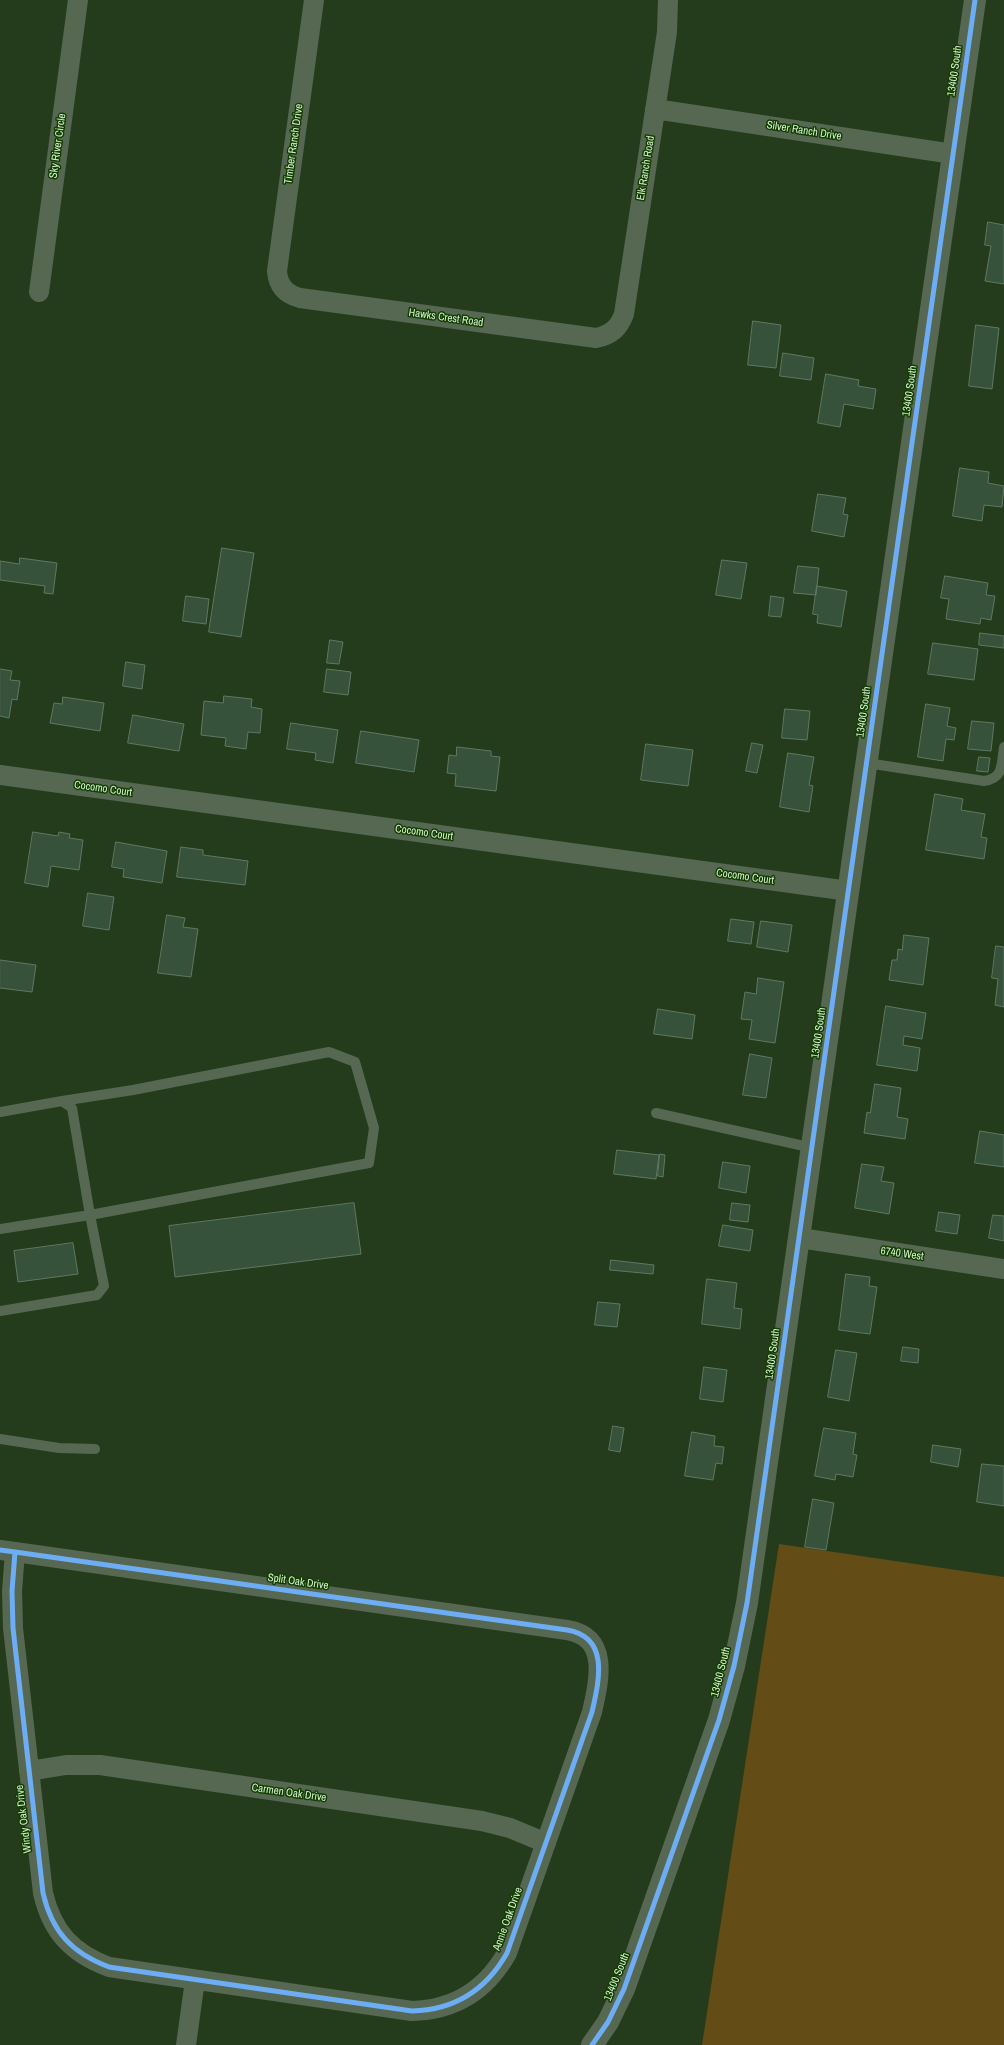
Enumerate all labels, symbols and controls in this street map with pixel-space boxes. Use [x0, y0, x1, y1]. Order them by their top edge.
street label: 13400 South [945, 45, 965, 97]
street label: Timber Ranch Drive [282, 103, 306, 185]
street label: Sky River Circle [47, 113, 69, 179]
street label: Silver Ranch Drive [766, 119, 842, 143]
street label: Elk Ranch Road [634, 135, 658, 201]
street label: Hawks Crest Road [408, 306, 484, 330]
street label: 13400 South [900, 365, 920, 417]
street label: 13400 South [854, 686, 874, 738]
street label: Cocomo Court [73, 778, 133, 800]
street label: Cocomo Court [394, 822, 454, 844]
street label: Cocomo Court [715, 866, 775, 888]
street label: 13400 South [809, 1007, 829, 1059]
street label: 6740 West [880, 1244, 924, 1264]
street label: 13400 South [763, 1328, 783, 1380]
street label: Split Oak Drive [267, 1571, 329, 1593]
street label: 13400 South [708, 1646, 734, 1698]
street label: Carmen Oak Drive [251, 1781, 327, 1805]
street label: Windy Oak Drive [13, 1784, 35, 1854]
street label: Annie Oak Drive [490, 1885, 526, 1953]
street label: 13400 South [601, 1951, 633, 2003]

